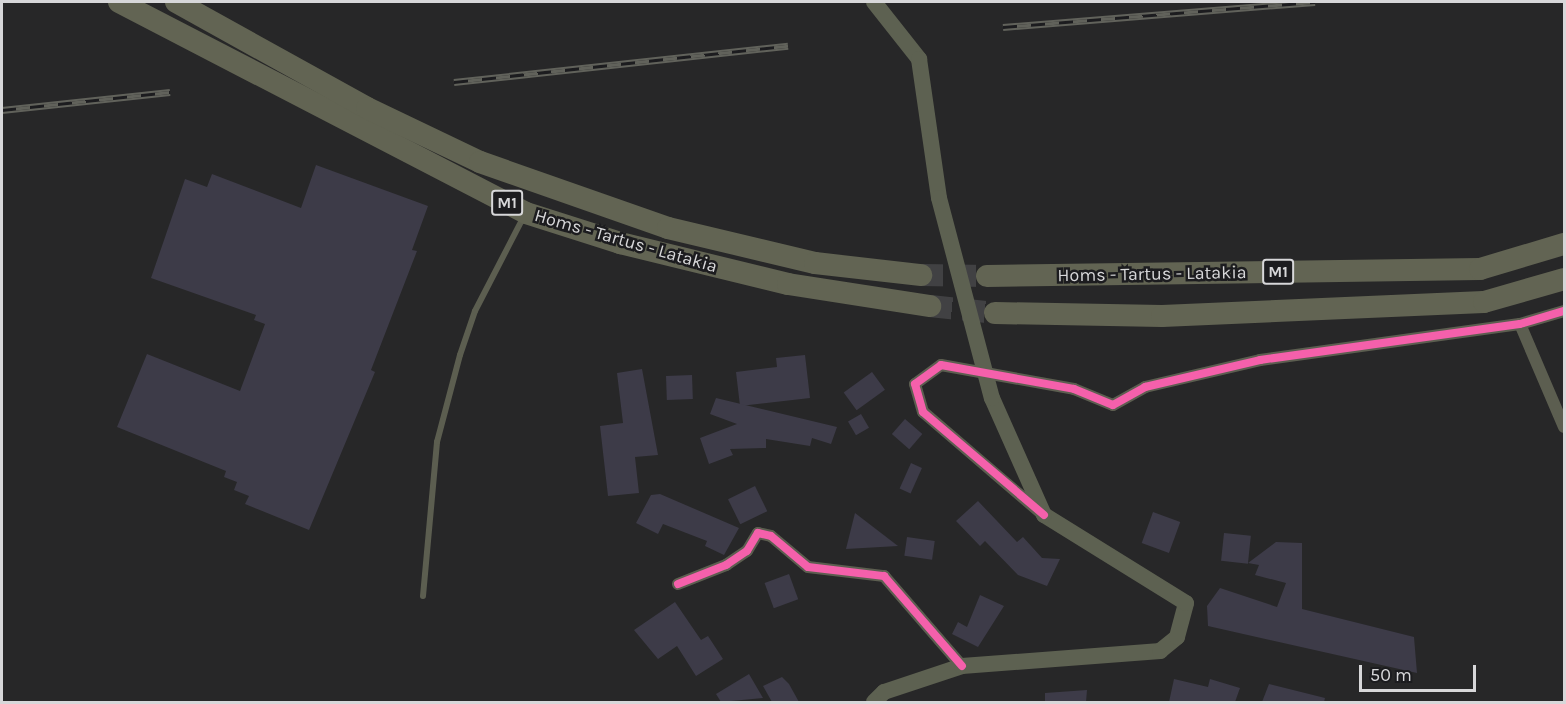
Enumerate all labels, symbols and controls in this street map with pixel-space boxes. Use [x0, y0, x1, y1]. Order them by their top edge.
road number: M1 [490, 190, 524, 216]
street label: Homs - Tartus - Latakia [532, 205, 720, 277]
road number: M1 [1262, 259, 1294, 285]
street label: Homs - Tartus - Latakia [1057, 262, 1247, 286]
scale bar [1362, 653, 1479, 691]
text: 50 m [1370, 664, 1412, 686]

